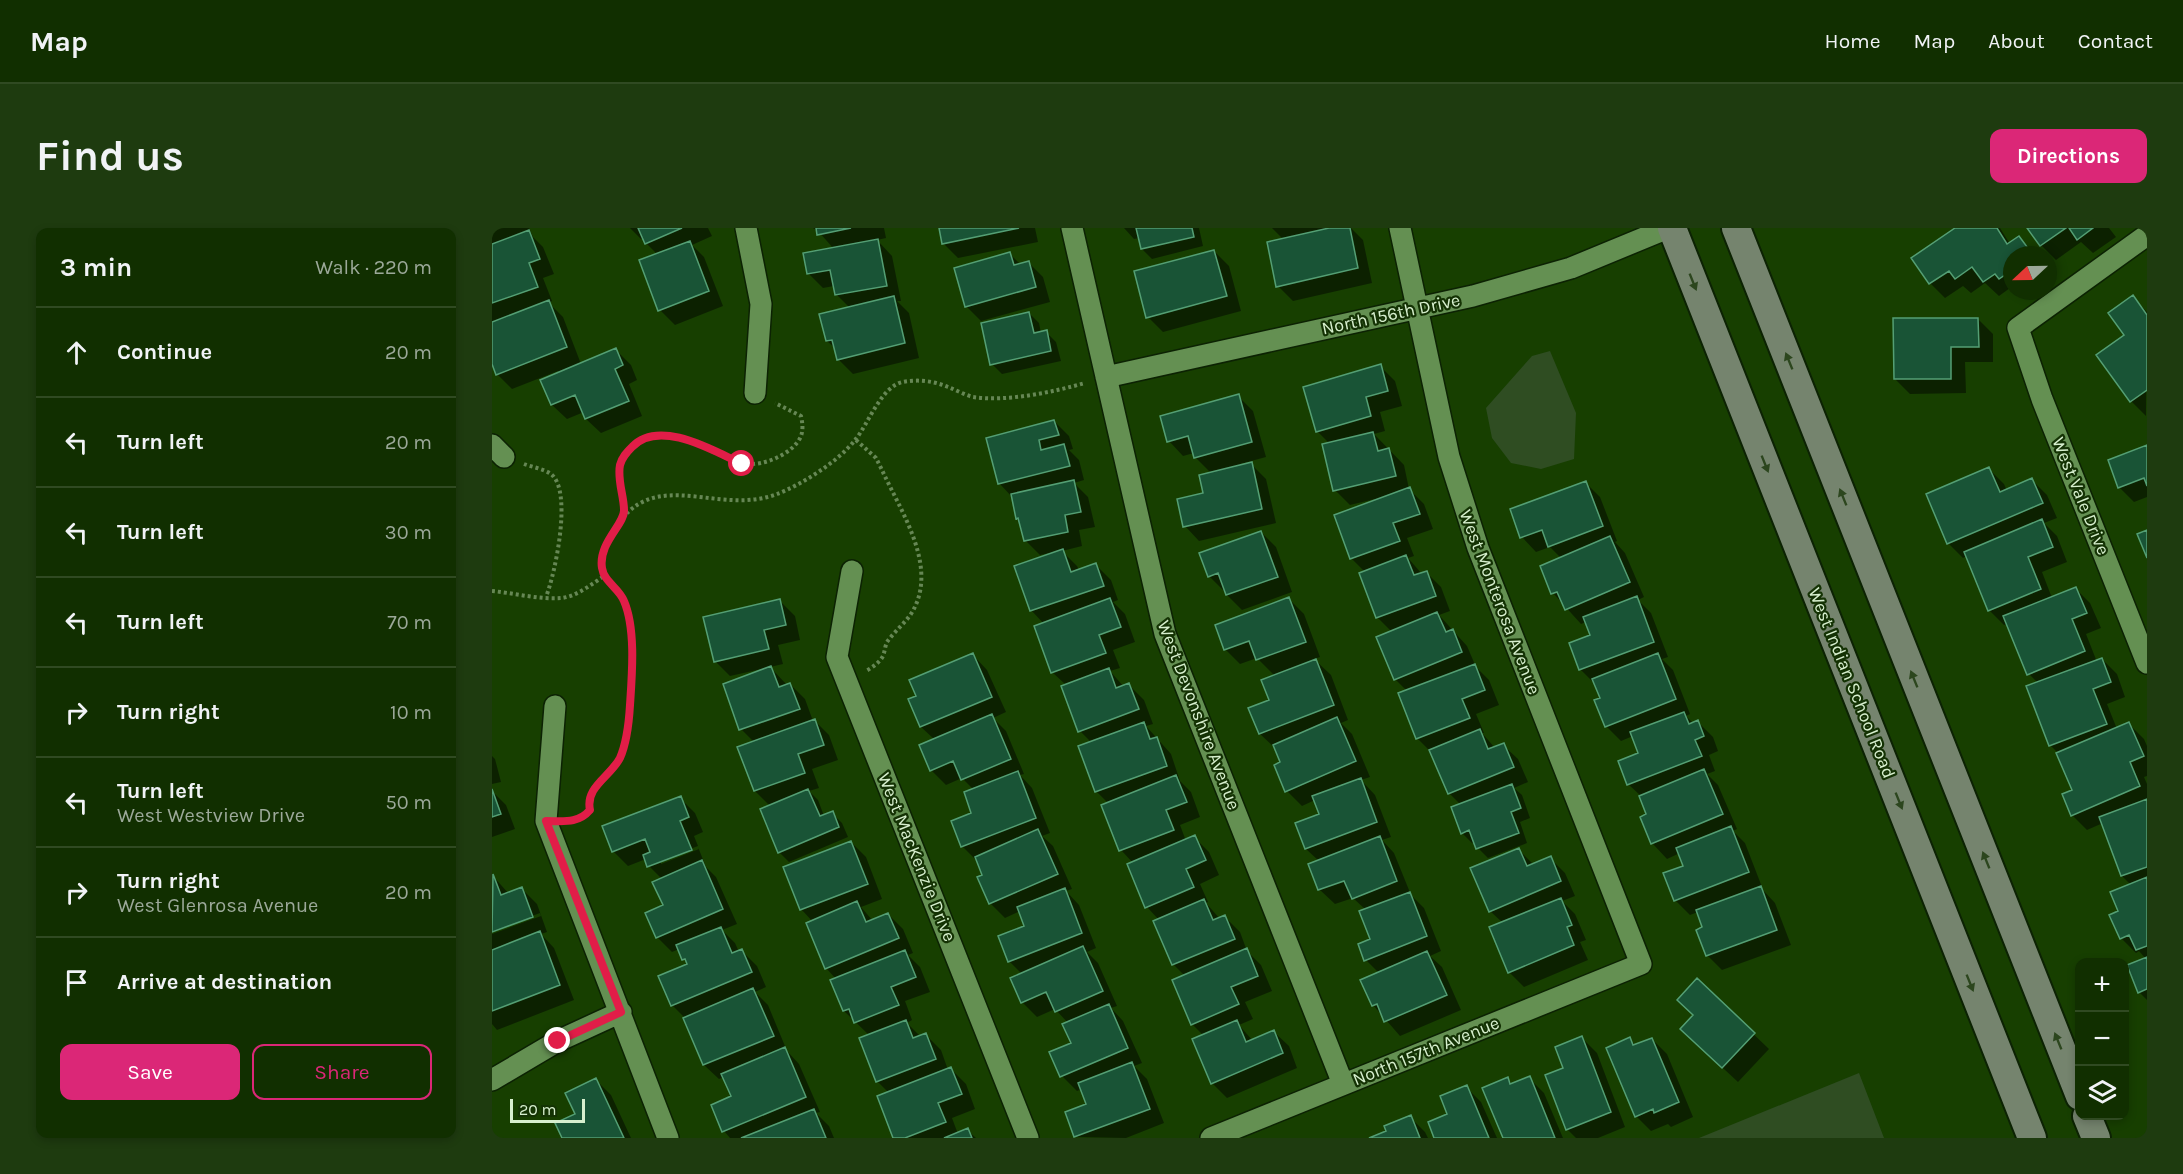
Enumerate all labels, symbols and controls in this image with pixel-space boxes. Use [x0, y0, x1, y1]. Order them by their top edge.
text: Map [30, 25, 88, 58]
text: Home [1825, 29, 1881, 53]
text: Map [1914, 29, 1955, 53]
text: About [1988, 29, 2045, 53]
text: Contact [2078, 29, 2153, 53]
button: Directions [1990, 129, 2147, 183]
text: Find us [36, 131, 184, 181]
north arrow [2003, 246, 2057, 300]
text: 3 min [60, 252, 132, 283]
text: Walk · 220 m [315, 256, 432, 279]
one-way arrow [1689, 274, 1699, 292]
street label: North 156th Drive [1320, 289, 1462, 339]
icon: ahead [60, 336, 93, 369]
text: Continue [117, 339, 212, 365]
text: 20 m [385, 341, 432, 364]
one-way arrow [1783, 352, 1793, 370]
icon: left [60, 426, 93, 459]
text: Turn left [117, 429, 204, 455]
text: 20 m [385, 431, 432, 454]
street label: West Vale Drive [2047, 434, 2115, 558]
route start [728, 450, 754, 476]
one-way arrow [1760, 455, 1770, 473]
one-way arrow [1837, 488, 1847, 506]
street label: West Monterosa Avenue [1455, 506, 1545, 698]
icon: left [60, 516, 93, 549]
text: Turn left [117, 519, 204, 545]
text: 30 m [385, 521, 432, 544]
street label: West Indian School Road [1804, 584, 1900, 782]
icon: left [60, 606, 93, 639]
text: Turn left [117, 609, 204, 635]
text: 70 m [387, 611, 432, 634]
street label: West Devonshire Avenue [1153, 617, 1245, 813]
one-way arrow [1909, 669, 1919, 687]
icon: right [60, 696, 93, 729]
text: Turn right [117, 699, 220, 725]
text: 10 m [390, 701, 432, 724]
street label: West MacKenzie Drive [873, 769, 961, 945]
text: Turn left [117, 778, 204, 804]
icon: left [60, 786, 93, 819]
text: 50 m [385, 791, 432, 814]
one-way arrow [1894, 793, 1904, 811]
text: West Westview Drive [117, 804, 305, 827]
one-way arrow [1981, 851, 1990, 869]
text: Turn right [117, 868, 220, 894]
icon: right [60, 876, 93, 909]
text: 20 m [385, 881, 432, 904]
text: West Glenrosa Avenue [117, 894, 318, 917]
map controls [2075, 958, 2129, 1120]
button: + [2075, 958, 2129, 1012]
icon: arrive [60, 966, 93, 999]
text: Arrive at destination [117, 969, 332, 995]
one-way arrow [1965, 974, 1975, 992]
street label: North 157th Avenue [1349, 1012, 1503, 1090]
button: − [2075, 1012, 2129, 1066]
route end [544, 1027, 570, 1053]
one-way arrow [2053, 1032, 2063, 1050]
button: Save [60, 1044, 240, 1100]
button: Share [252, 1044, 432, 1100]
button: layers [2075, 1066, 2129, 1120]
scale bar [510, 1096, 585, 1124]
text: 20 m [519, 1100, 557, 1119]

